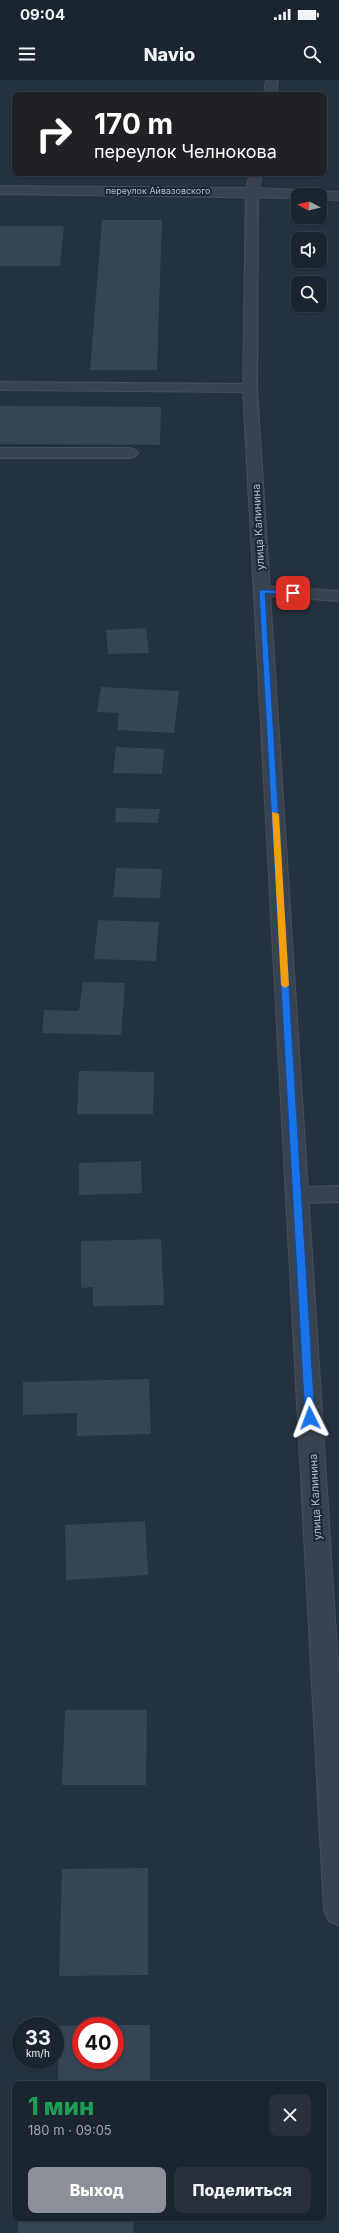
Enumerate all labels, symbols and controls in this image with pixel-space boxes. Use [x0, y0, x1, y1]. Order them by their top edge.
text: 09:04 [20, 5, 65, 24]
icon: menu [16, 43, 38, 65]
icon: search [301, 43, 323, 65]
text: Navio [144, 44, 195, 65]
text: 170 m [94, 107, 173, 141]
icon: right [28, 108, 80, 160]
text: переулок Челнокова [94, 141, 277, 162]
street label: переулок Айвазовского [106, 185, 210, 196]
north arrow [291, 188, 327, 224]
map controls [291, 188, 327, 312]
button: sound [291, 232, 327, 268]
button: search [291, 276, 327, 312]
street label: улица Калинина [249, 483, 267, 571]
pin [276, 576, 310, 610]
icon: arrive [282, 582, 304, 604]
position arrow [289, 1397, 331, 1439]
street label: улица Калинина [306, 1453, 324, 1541]
speed limit sign: 40 [72, 2017, 124, 2069]
text: 33 [25, 2026, 51, 2050]
text: km/h [26, 2047, 50, 2059]
text: 1 мин [28, 2092, 94, 2121]
button: close [269, 2094, 311, 2136]
text: 180 m · 09:05 [28, 2122, 112, 2138]
button: Выход [28, 2167, 166, 2213]
button: Поделиться [174, 2167, 311, 2213]

